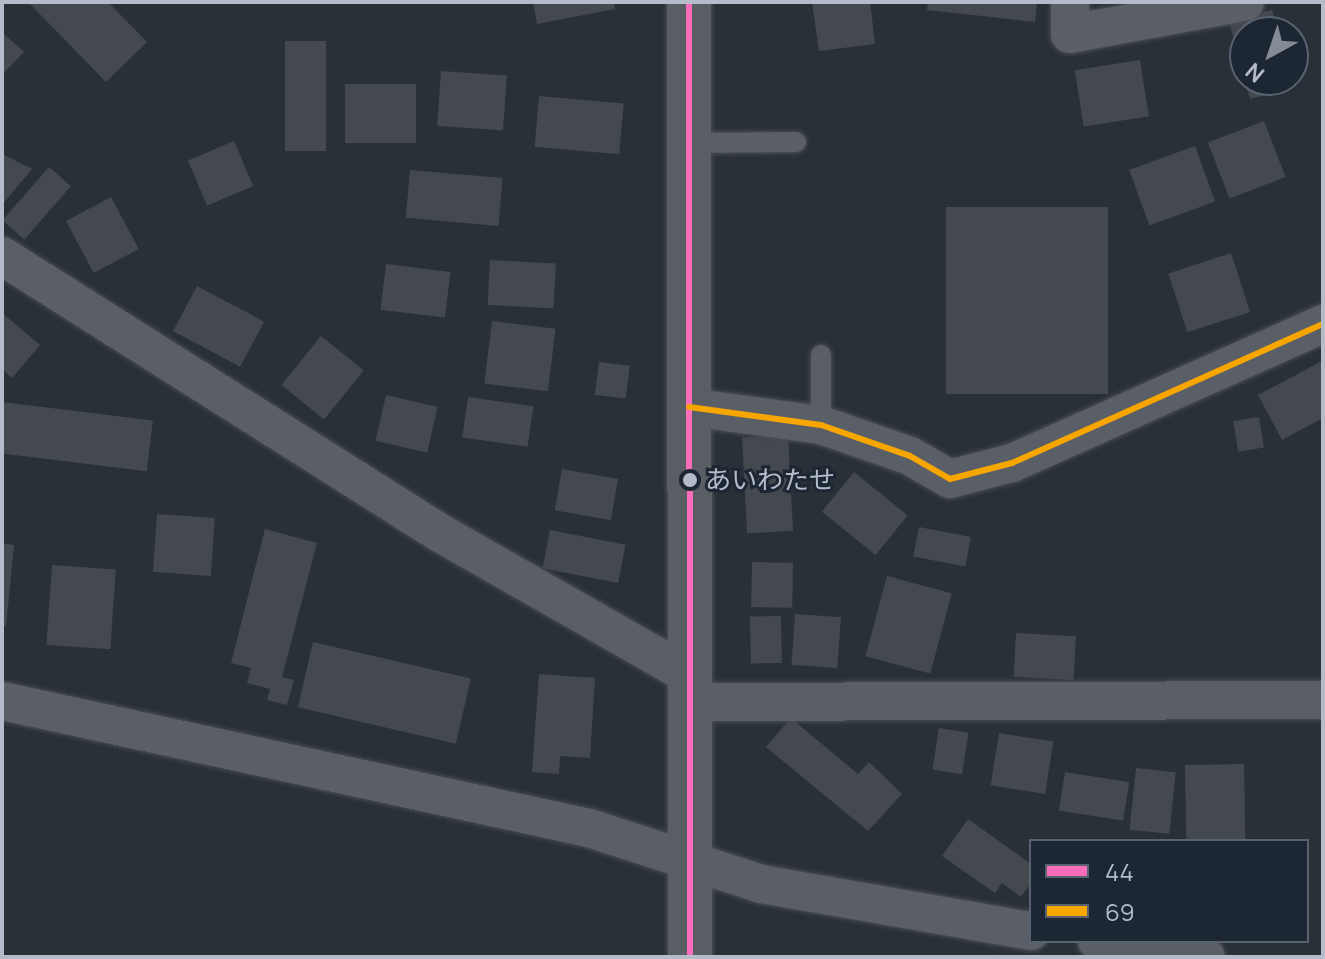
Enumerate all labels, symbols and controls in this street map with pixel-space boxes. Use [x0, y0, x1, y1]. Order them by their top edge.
north arrow [1229, 16, 1309, 96]
text: N [1239, 56, 1271, 89]
place label: あいわたせ [705, 464, 835, 496]
marker: あいわたせ [682, 472, 698, 488]
legend [1029, 839, 1309, 943]
text: 44 [1105, 855, 1134, 888]
text: 69 [1105, 895, 1135, 928]

